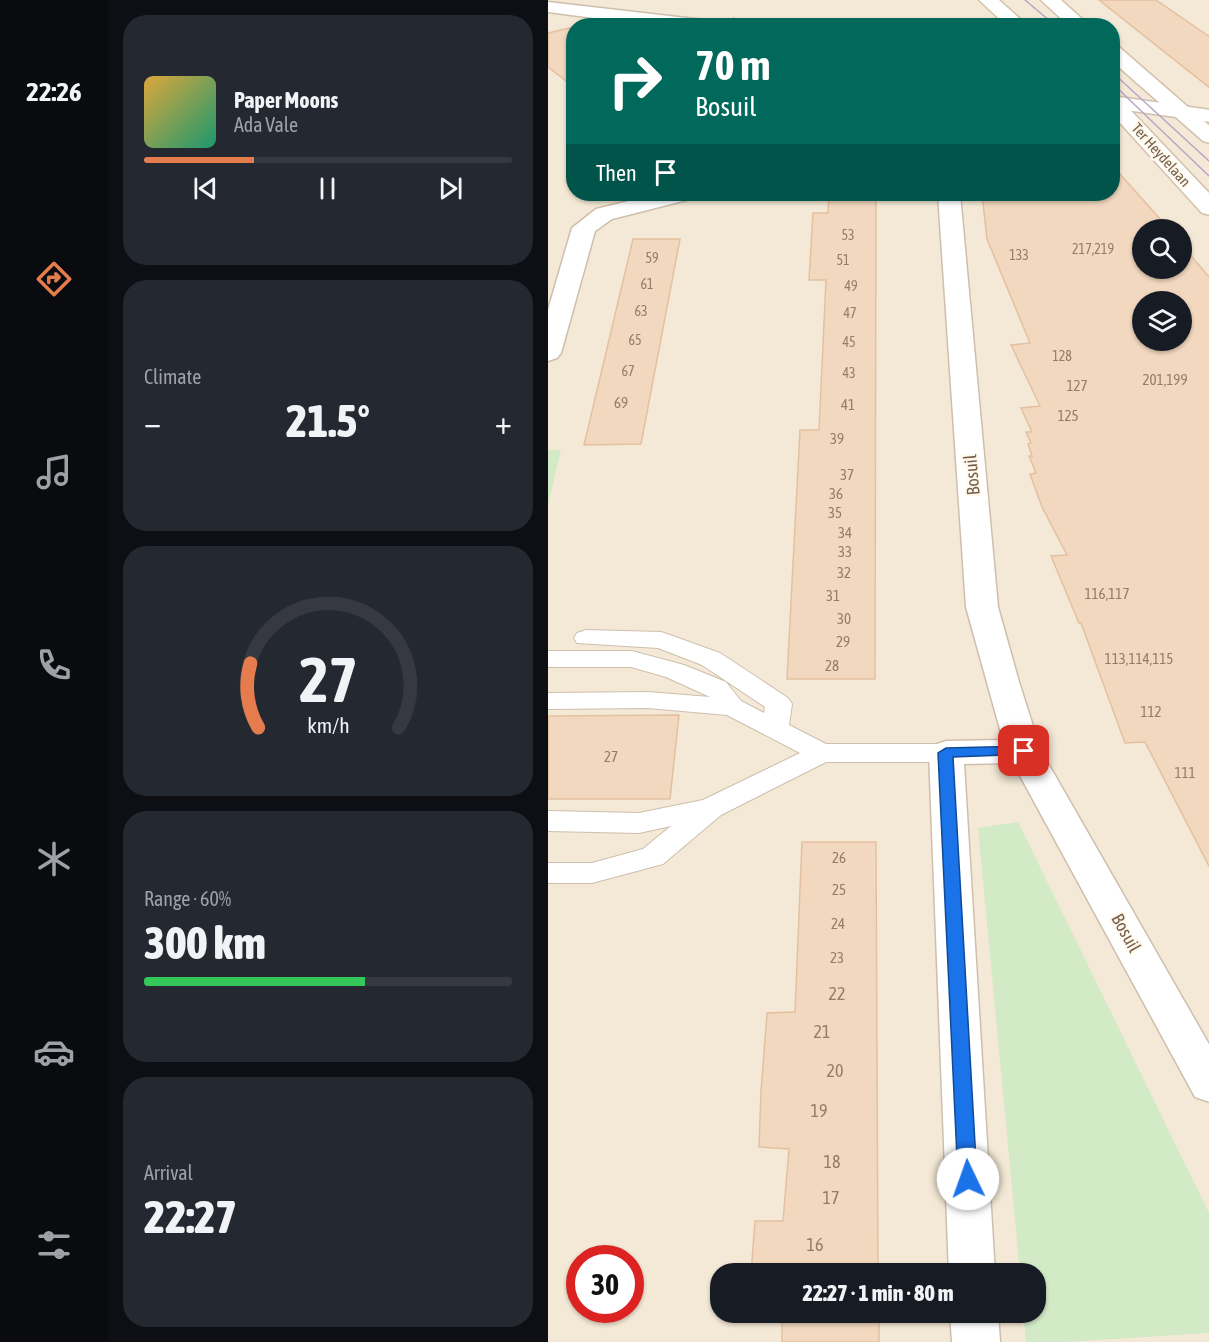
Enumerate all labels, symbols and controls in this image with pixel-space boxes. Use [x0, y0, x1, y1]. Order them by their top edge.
text: 70 m [695, 41, 770, 89]
icon: right [596, 42, 674, 120]
text: 22:26 [26, 76, 82, 107]
text: Paper Moons [234, 87, 338, 113]
text: Bosuil [695, 91, 756, 122]
text: Ada Vale [234, 113, 298, 136]
street label: Ter Heydelaan [1128, 119, 1194, 190]
icon: arrive [649, 156, 682, 189]
text: Then [596, 160, 637, 186]
icon: previous [189, 172, 222, 205]
icon: pause [311, 172, 344, 205]
icon: next [434, 172, 467, 205]
map controls [1132, 219, 1192, 351]
button: search [1132, 219, 1192, 279]
house number: 53 [841, 227, 855, 243]
house number: 217,219 [1072, 241, 1114, 257]
house number: 133 [1009, 247, 1029, 263]
house number: 59 [645, 250, 659, 266]
house number: 51 [836, 252, 850, 268]
icon: directions [33, 258, 75, 300]
house number: 61 [640, 276, 654, 292]
house number: 49 [844, 278, 858, 294]
button: layers [1132, 291, 1192, 351]
house number: 63 [634, 303, 648, 319]
house number: 47 [843, 305, 857, 321]
house number: 65 [628, 332, 642, 348]
house number: 45 [842, 334, 856, 350]
house number: 128 [1052, 348, 1072, 364]
house number: 67 [621, 363, 635, 379]
text: Climate [144, 365, 201, 388]
house number: 43 [842, 365, 856, 381]
house number: 201,199 [1143, 371, 1187, 388]
house number: 127 [1066, 377, 1088, 394]
house number: 69 [614, 394, 628, 411]
text: 21.5° [286, 395, 370, 447]
house number: 41 [841, 396, 855, 413]
text: − [144, 403, 161, 441]
text: + [495, 403, 512, 441]
house number: 125 [1057, 407, 1079, 424]
house number: 39 [830, 430, 844, 447]
icon: music [33, 451, 75, 493]
street label: Bosuil [959, 454, 984, 496]
house number: 37 [840, 466, 854, 483]
house number: 36 [829, 485, 843, 502]
house number: 35 [828, 504, 842, 521]
house number: 34 [838, 524, 852, 541]
house number: 33 [838, 543, 852, 560]
house number: 32 [837, 564, 851, 581]
house number: 116,117 [1085, 585, 1129, 602]
house number: 31 [826, 587, 840, 604]
house number: 30 [837, 610, 851, 627]
house number: 29 [836, 633, 850, 650]
icon: phone [33, 644, 75, 686]
text: 27 [299, 644, 357, 715]
house number: 113,114,115 [1105, 650, 1173, 667]
house number: 28 [825, 657, 839, 674]
house number: 112 [1140, 703, 1162, 720]
text: km/h [307, 713, 349, 738]
pin [998, 725, 1049, 776]
icon: arrive [1007, 734, 1040, 767]
house number: 27 [604, 748, 618, 765]
house number: 111 [1174, 764, 1196, 781]
icon: climate [33, 838, 75, 880]
house number: 26 [832, 849, 846, 866]
house number: 25 [832, 881, 846, 898]
text: Range · 60% [144, 887, 231, 910]
street label: Bosuil [1107, 910, 1146, 956]
house number: 24 [831, 915, 845, 932]
text: 300 km [144, 917, 266, 969]
house number: 23 [830, 949, 844, 966]
house number: 22 [829, 983, 845, 1004]
house number: 21 [814, 1021, 830, 1042]
icon: car [33, 1031, 75, 1073]
house number: 20 [827, 1060, 843, 1081]
house number: 19 [811, 1100, 827, 1121]
position arrow [936, 1147, 1000, 1211]
house number: 18 [824, 1151, 840, 1172]
text: Arrival [144, 1161, 193, 1184]
house number: 17 [823, 1187, 839, 1208]
text: 22:27 [144, 1191, 237, 1243]
icon: filters [33, 1224, 75, 1266]
house number: 16 [807, 1234, 823, 1255]
speed limit sign: 30 [566, 1245, 644, 1323]
text: 22:27 · 1 min · 80 m [802, 1280, 954, 1306]

